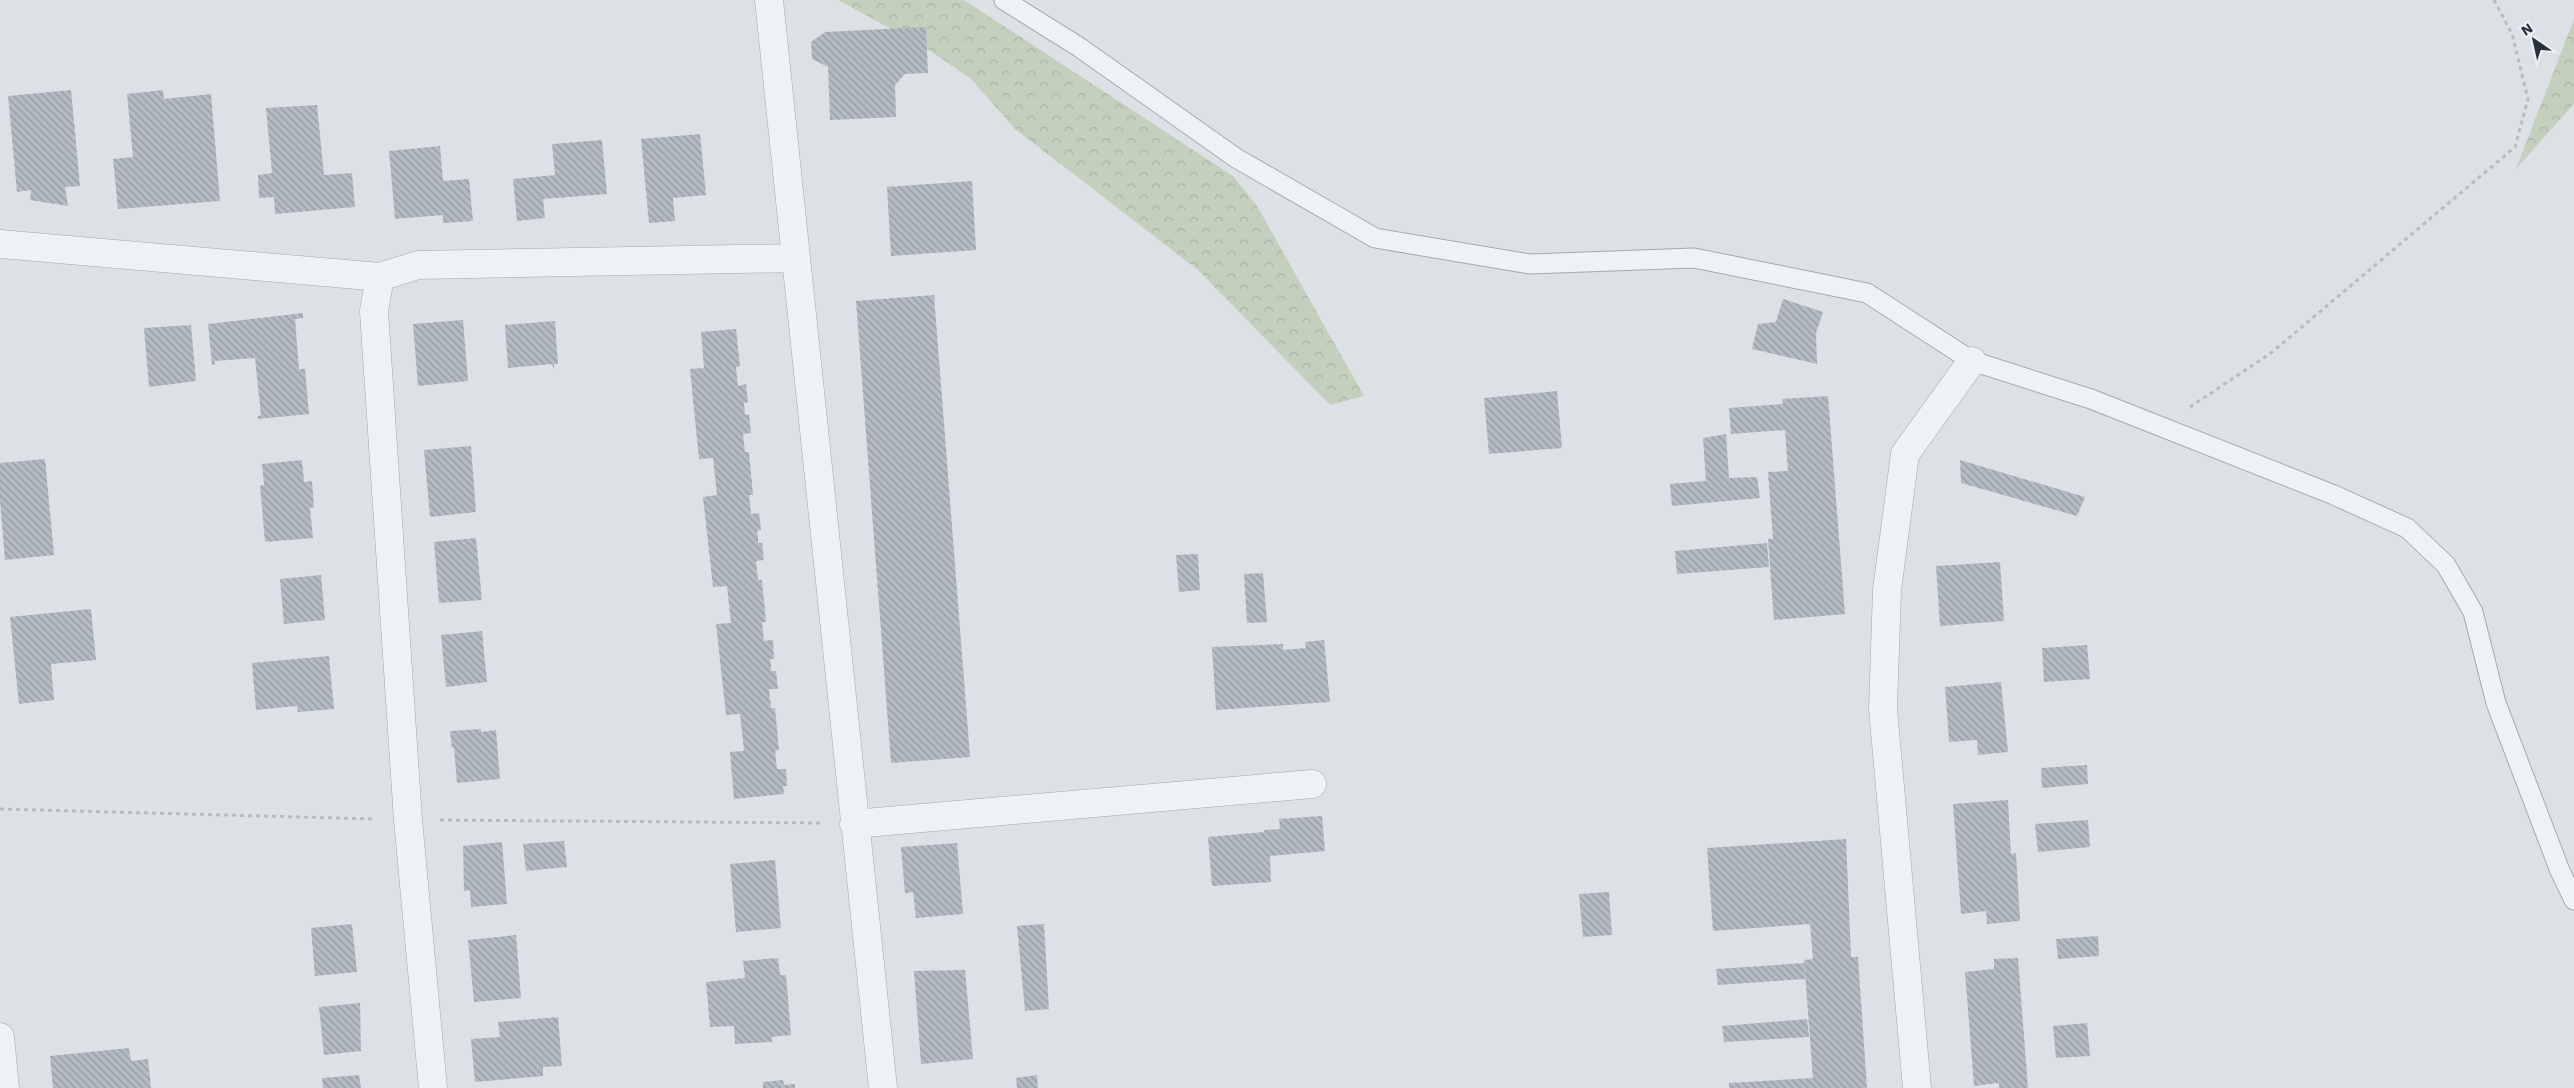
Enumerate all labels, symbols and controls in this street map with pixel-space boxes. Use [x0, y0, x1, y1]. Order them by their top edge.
north arrow [2509, 15, 2559, 65]
text: N [2518, 20, 2536, 39]

